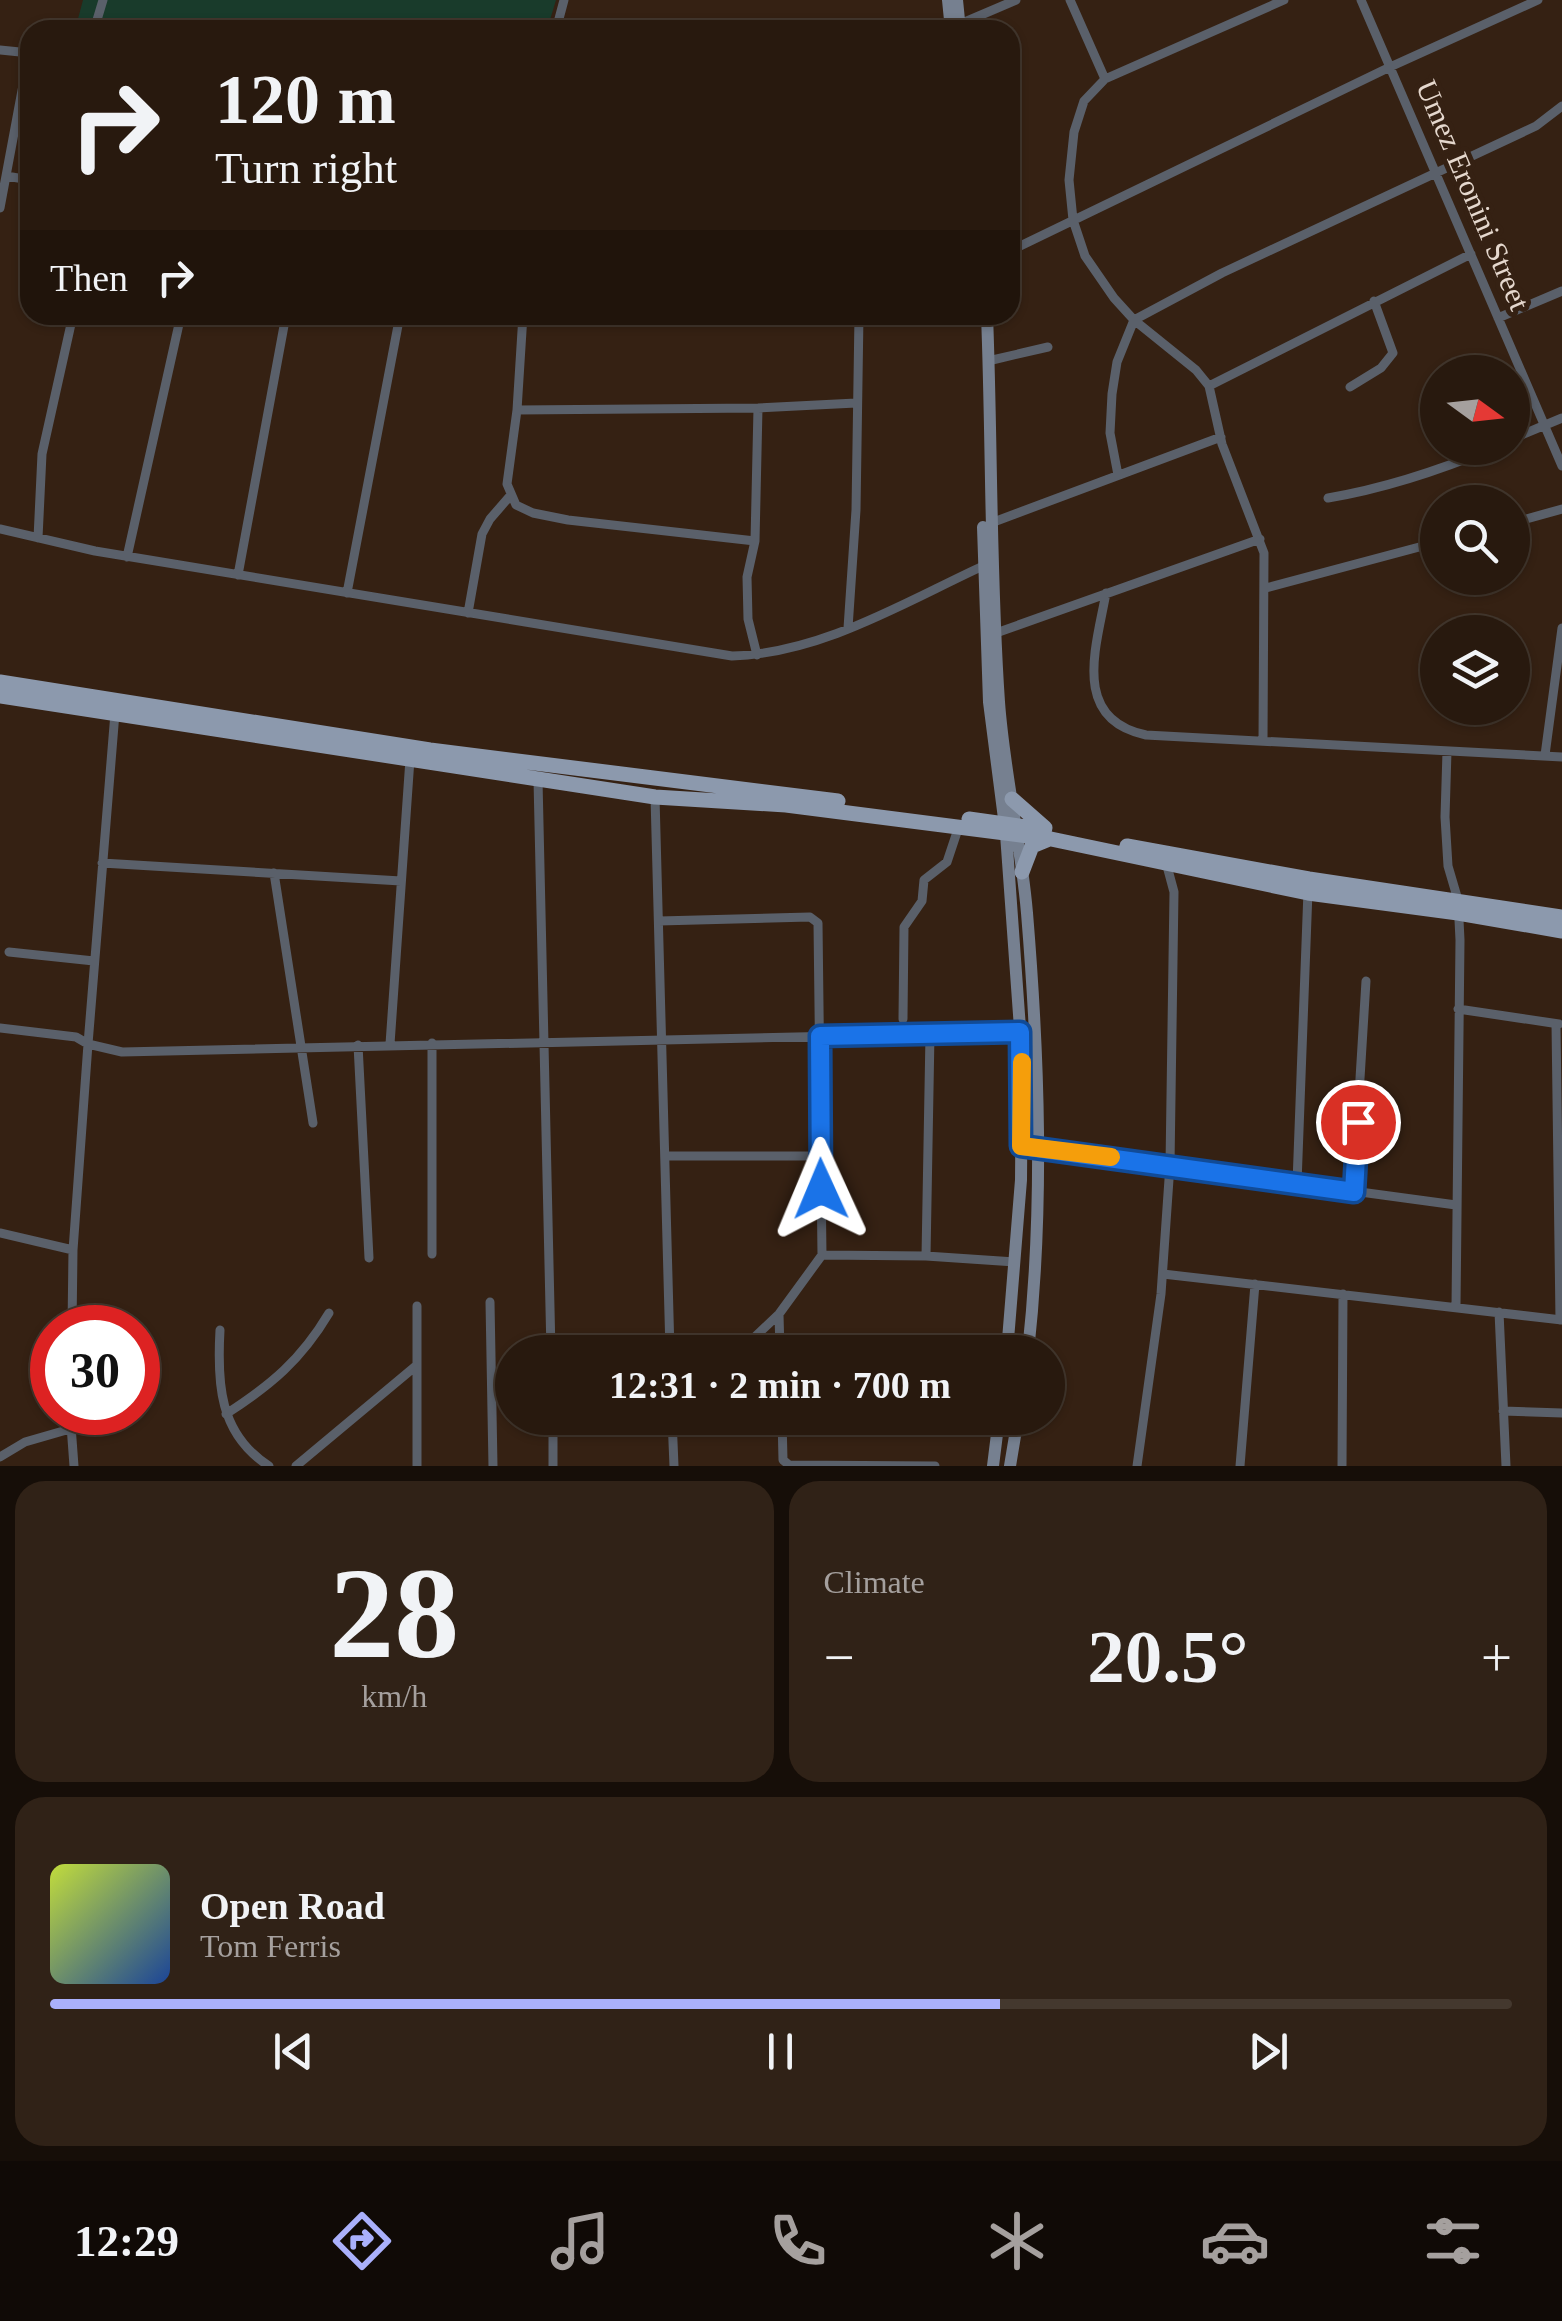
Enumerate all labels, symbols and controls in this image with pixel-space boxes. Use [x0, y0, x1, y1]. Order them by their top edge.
icon: right [50, 60, 180, 190]
text: 120 m [215, 61, 396, 138]
street label: Umez Eronini Street [1410, 75, 1537, 315]
text: Turn right [215, 143, 397, 193]
icon: right [148, 250, 203, 305]
text: Then [50, 257, 128, 299]
north arrow [1420, 355, 1530, 465]
map controls [1420, 355, 1530, 725]
button: search [1420, 485, 1530, 595]
button: layers [1420, 615, 1530, 725]
pin [1316, 1080, 1401, 1165]
icon: arrive [1331, 1095, 1386, 1150]
position arrow [769, 1137, 873, 1241]
speed limit sign: 30 [30, 1305, 160, 1435]
text: 12:31 · 2 min · 700 m [609, 1364, 951, 1406]
text: 28 [329, 1541, 459, 1685]
text: Climate [824, 1564, 925, 1600]
text: 20.5° [1087, 1615, 1248, 1698]
text: − [824, 1627, 855, 1688]
text: + [1481, 1627, 1512, 1688]
text: km/h [361, 1678, 427, 1714]
text: Open Road [200, 1885, 385, 1927]
text: Tom Ferris [200, 1928, 341, 1964]
icon: previous [266, 2024, 321, 2079]
icon: pause [753, 2024, 808, 2079]
icon: next [1241, 2024, 1296, 2079]
icon: directions [327, 2206, 397, 2276]
icon: music [545, 2206, 615, 2276]
icon: phone [763, 2206, 833, 2276]
icon: climate [982, 2206, 1052, 2276]
icon: car [1200, 2206, 1270, 2276]
icon: filters [1418, 2206, 1488, 2276]
text: 12:29 [74, 2216, 179, 2266]

